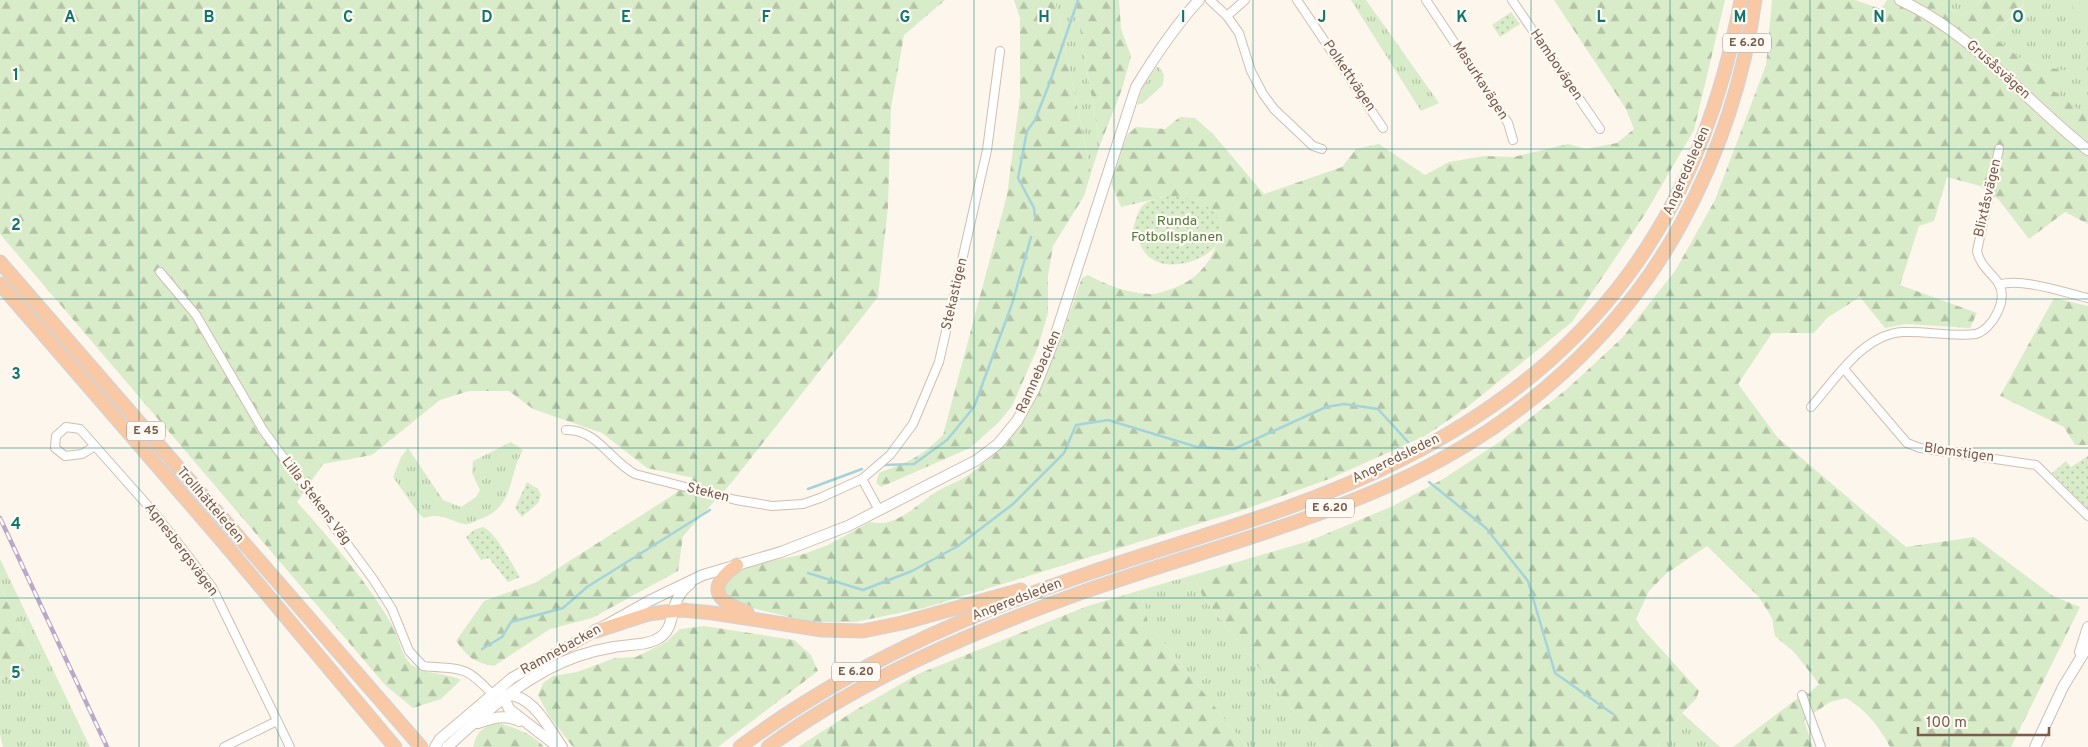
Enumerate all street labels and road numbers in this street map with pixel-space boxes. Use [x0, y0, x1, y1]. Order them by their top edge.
street label: Hambovägen [1526, 26, 1586, 104]
road number: E 6.20 [1723, 34, 1771, 52]
street label: Polkettvägen [1319, 37, 1379, 115]
street label: Grusåsvägen [1962, 37, 2034, 103]
street label: Masurkavägen [1448, 39, 1512, 123]
street label: Angeredsleden [1660, 124, 1714, 218]
street label: Blixtåsvägen [1971, 157, 2005, 239]
street label: Stekastigen [938, 256, 972, 332]
street label: Ramnebacken [1013, 328, 1065, 416]
road number: E 45 [127, 422, 165, 441]
street label: Angeredsleden [1349, 430, 1443, 488]
street label: Blomstigen [1923, 440, 1995, 466]
street label: Lilla Stekens Väg [277, 454, 355, 548]
street label: Trollhätteleden [172, 464, 248, 546]
street label: Steken [685, 479, 731, 507]
road number: E 6.20 [1306, 498, 1354, 518]
street label: Agnesbergsvägen [140, 500, 222, 600]
street label: Angeredsleden [969, 575, 1065, 625]
street label: Ramnebacken [518, 621, 604, 679]
road number: E 6.20 [832, 662, 880, 682]

